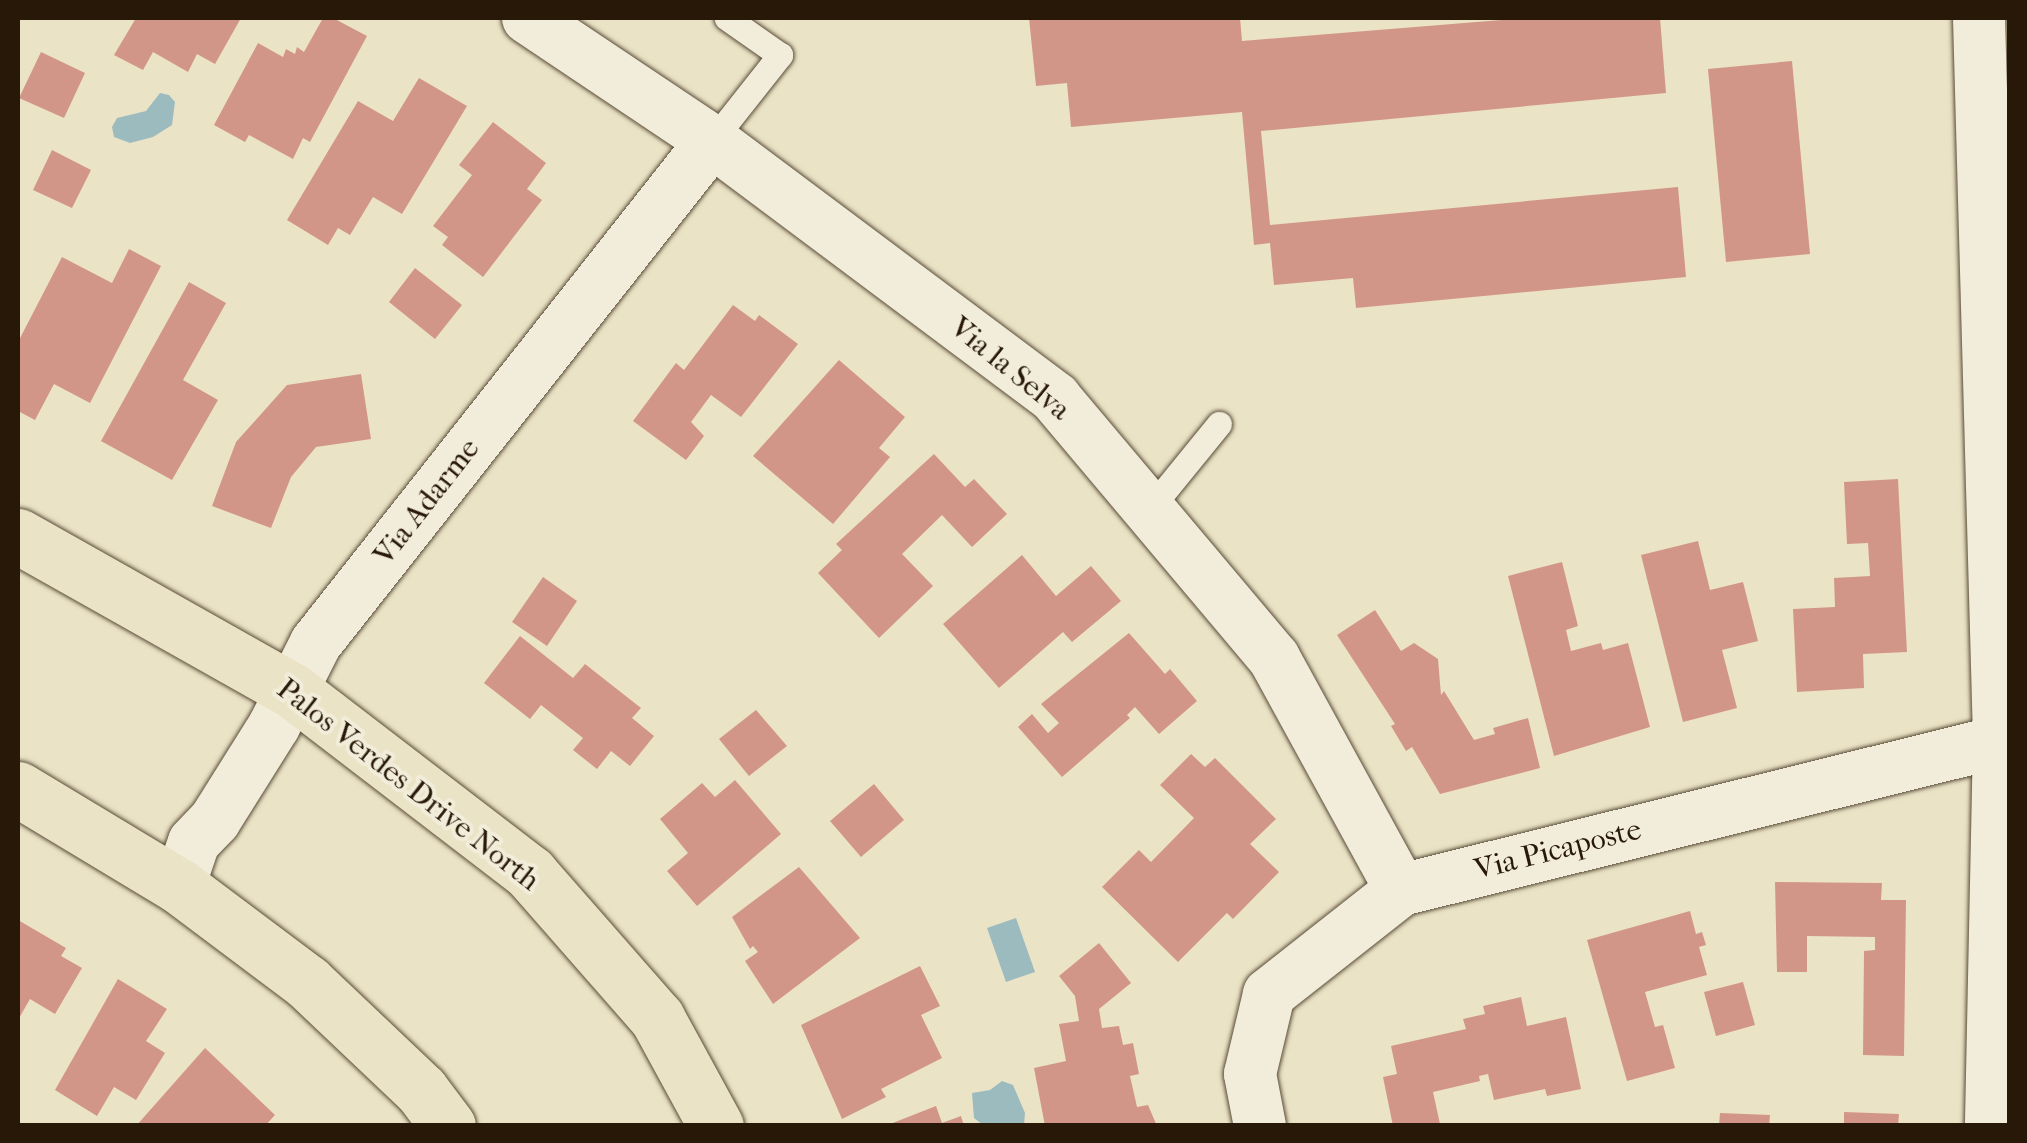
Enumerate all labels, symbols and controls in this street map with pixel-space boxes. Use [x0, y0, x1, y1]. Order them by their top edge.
street label: Via la Selva [943, 310, 1077, 428]
street label: Via Adarme [366, 432, 488, 572]
street label: Palos Verdes Drive North [269, 671, 547, 899]
street label: Via Picaposte [1471, 812, 1645, 888]

